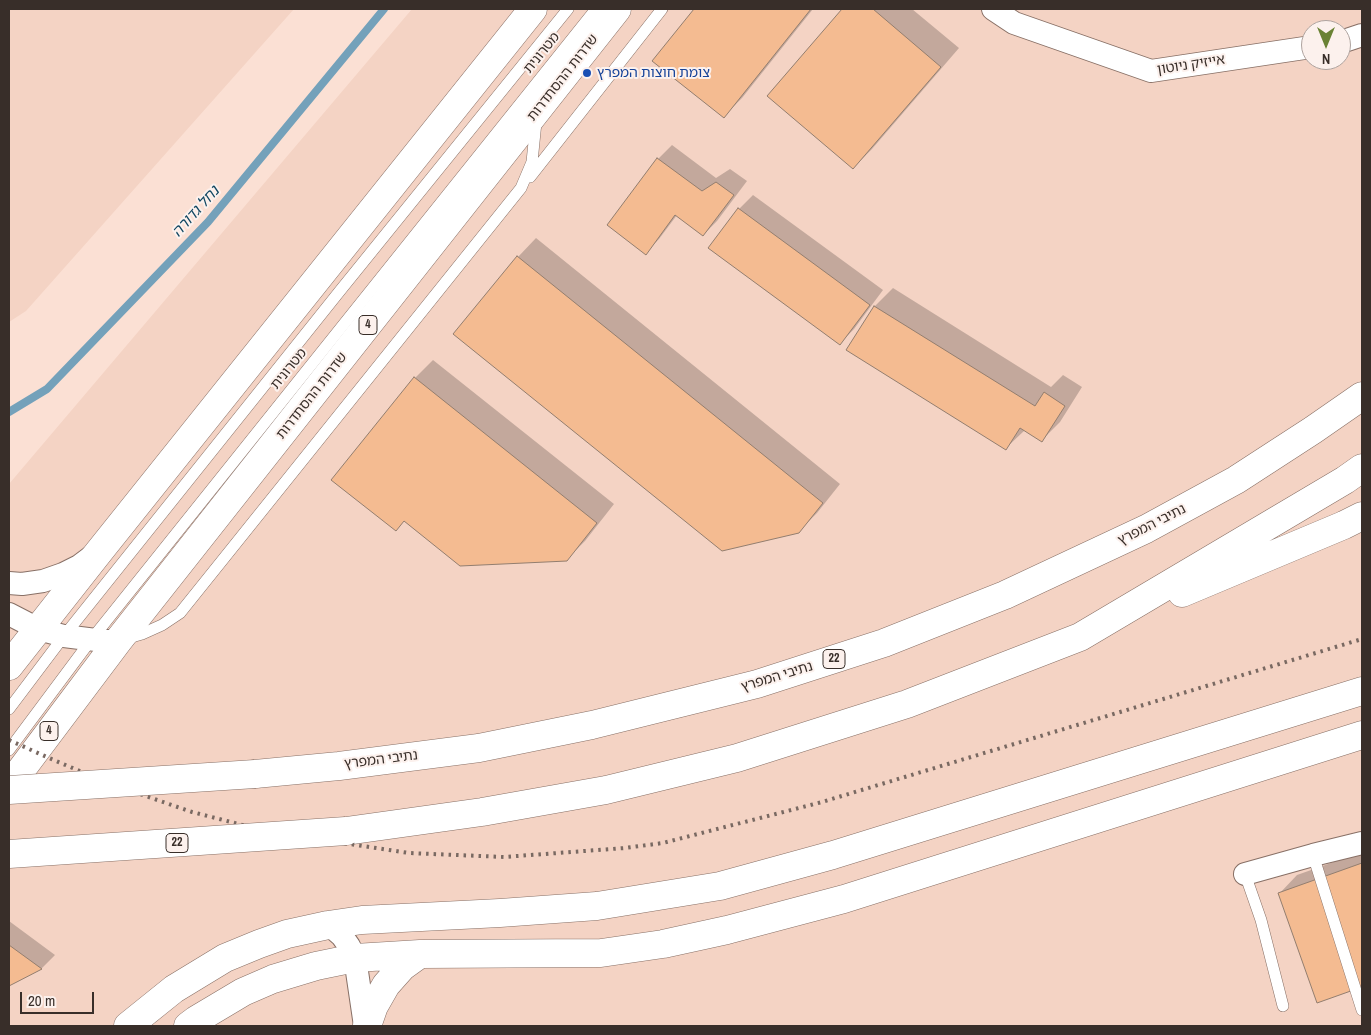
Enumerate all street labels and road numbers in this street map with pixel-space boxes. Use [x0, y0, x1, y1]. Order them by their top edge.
street label: מטרונית [520, 29, 564, 77]
street label: שדרות ההסתדרות [524, 31, 602, 125]
street label: אייזיק ניוטון [1156, 51, 1226, 79]
road number: 4 [359, 316, 377, 334]
street label: מטרונית [267, 345, 311, 393]
street label: שדרות ההסתדרות [273, 349, 351, 443]
street label: נתיבי המפרץ [1115, 501, 1189, 549]
road number: 22 [823, 650, 845, 669]
street label: נתיבי המפרץ [739, 658, 815, 696]
road number: 4 [40, 721, 58, 740]
street label: נתיבי המפרץ [343, 747, 419, 773]
road number: 22 [166, 834, 188, 852]

